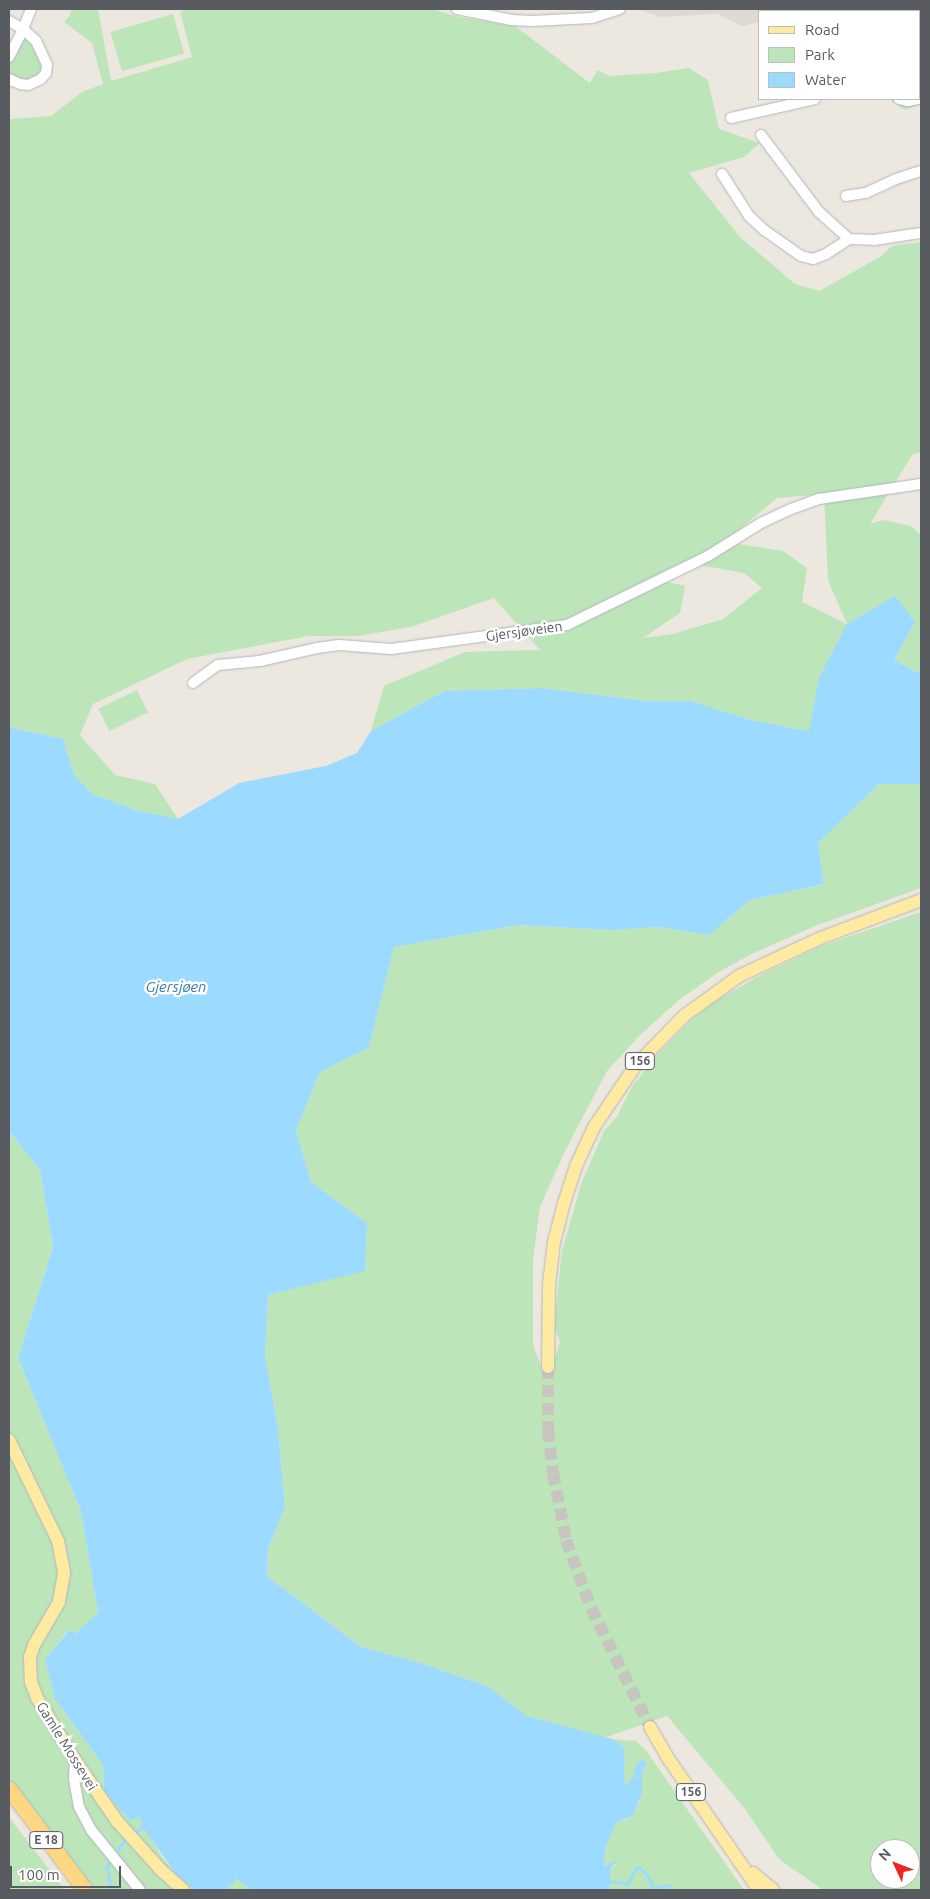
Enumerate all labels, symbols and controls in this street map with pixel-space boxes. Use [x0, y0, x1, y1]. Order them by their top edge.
legend [758, 10, 920, 100]
text: Road [805, 21, 840, 38]
text: Park [805, 46, 835, 63]
text: Water [805, 71, 846, 88]
street label: Gjersjøveien [485, 617, 563, 645]
water label: Gjersjøen [146, 978, 206, 996]
road number: 156 [624, 1052, 656, 1070]
street label: Gamle Mossevei [33, 1699, 101, 1793]
road number: 156 [675, 1782, 707, 1801]
road number: E 18 [28, 1830, 64, 1850]
north arrow [870, 1839, 920, 1889]
text: N [875, 1845, 894, 1864]
scale bar [12, 1856, 124, 1888]
text: 100 m [18, 1866, 60, 1883]

